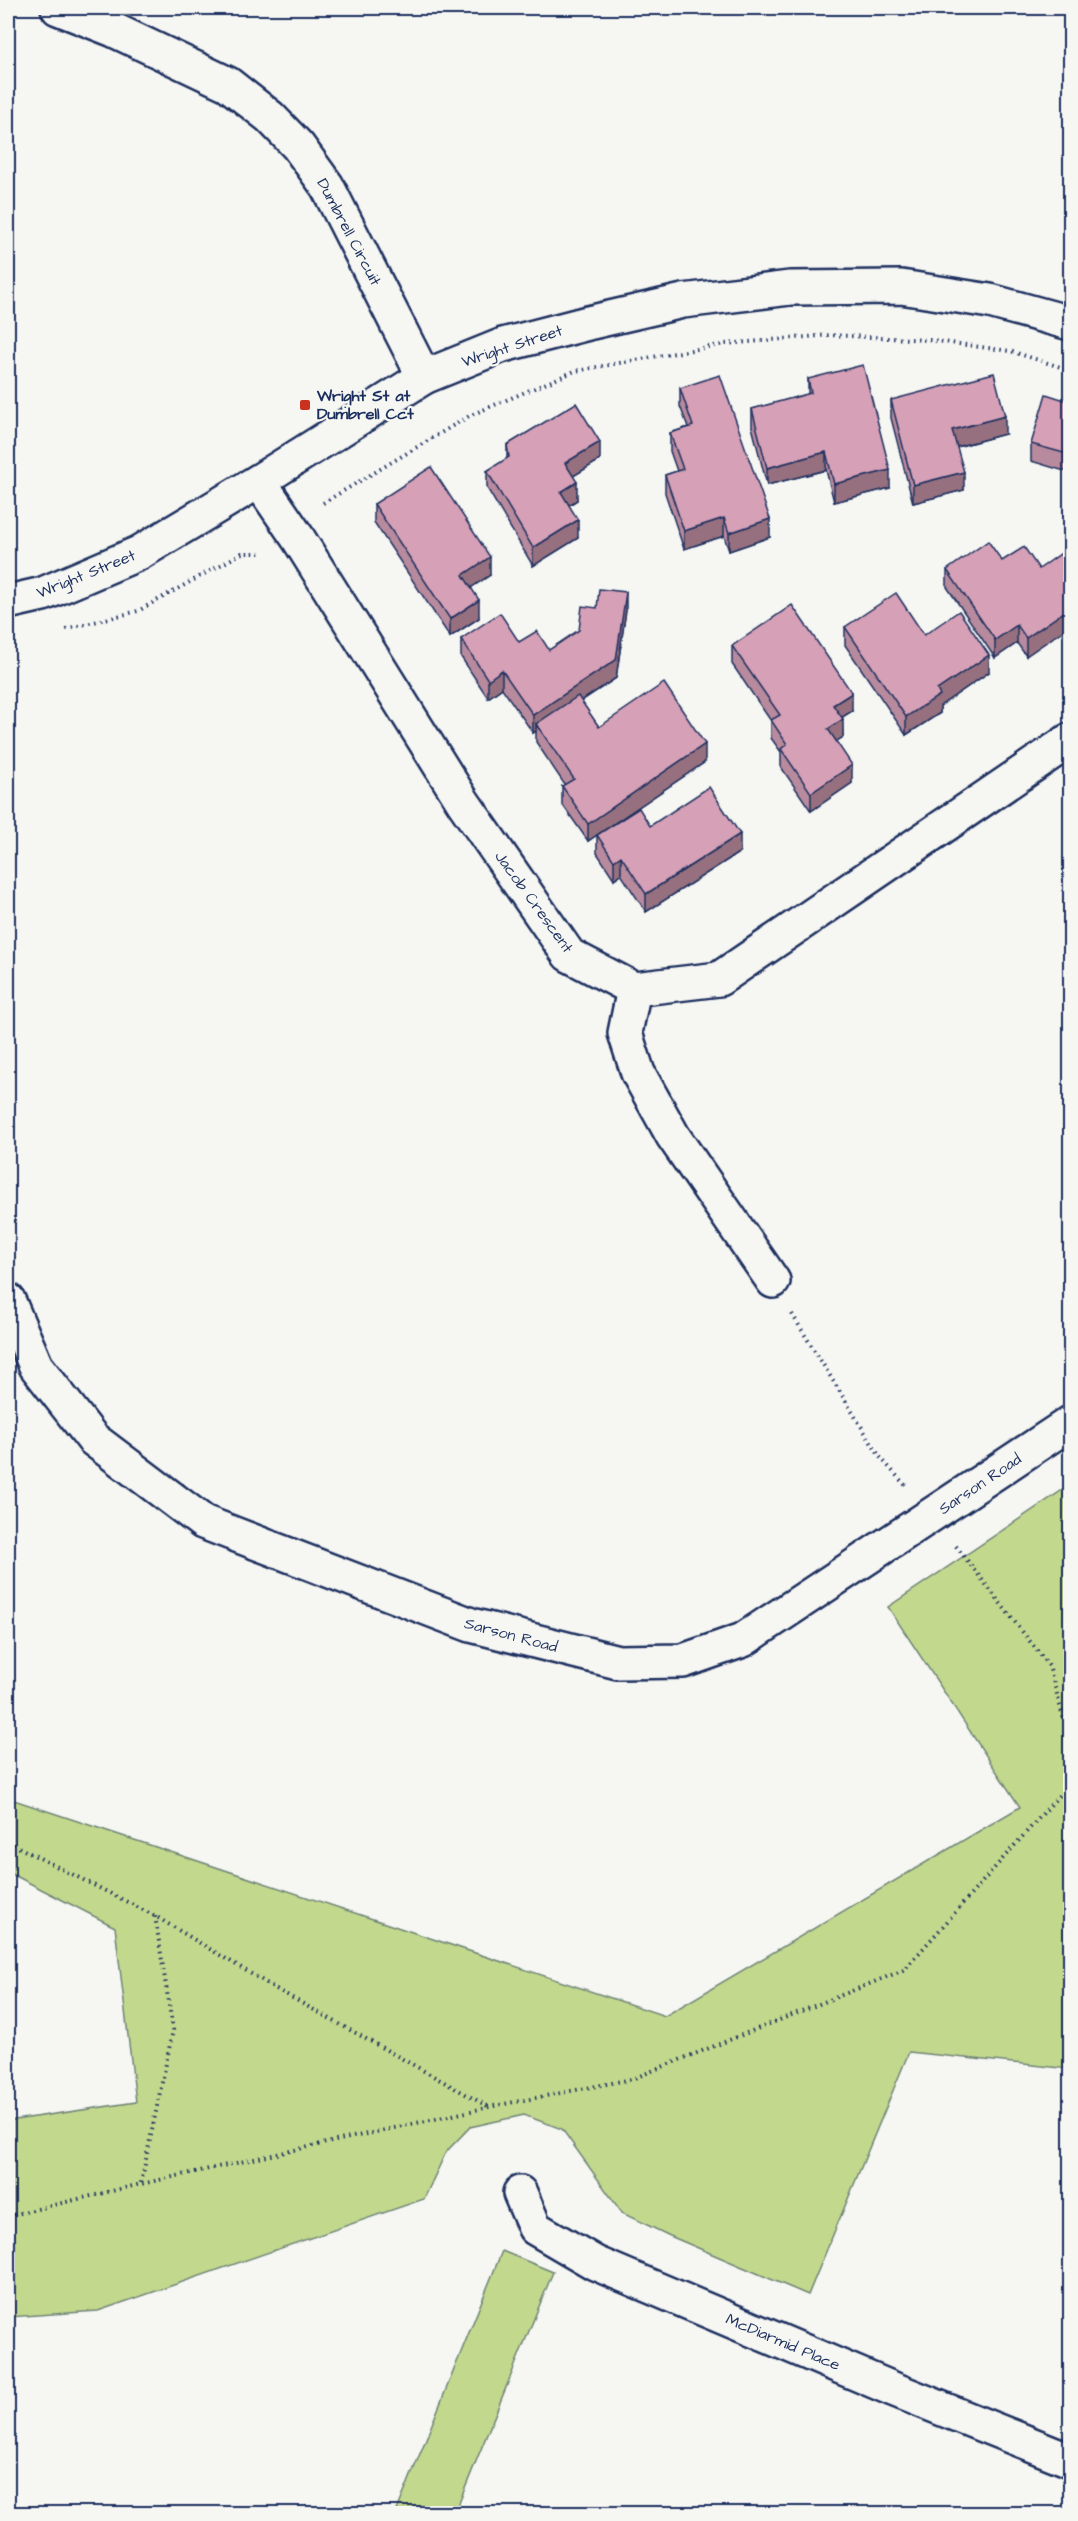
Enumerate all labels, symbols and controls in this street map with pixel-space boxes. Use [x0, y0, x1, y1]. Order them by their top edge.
street label: Dumbrell Circuit [311, 174, 387, 290]
street label: Wright Street [459, 319, 566, 374]
place label: Wright St at Dumbrell Cct [316, 385, 414, 425]
marker: Wright St at Dumbrell Cct [298, 398, 312, 412]
street label: Wright Street [33, 544, 140, 605]
street label: Jacob Crescent [489, 847, 579, 958]
street label: Sarson Road [934, 1448, 1026, 1520]
street label: Sarson Road [462, 1612, 560, 1658]
street label: McDiarmid Place [722, 2308, 844, 2376]

